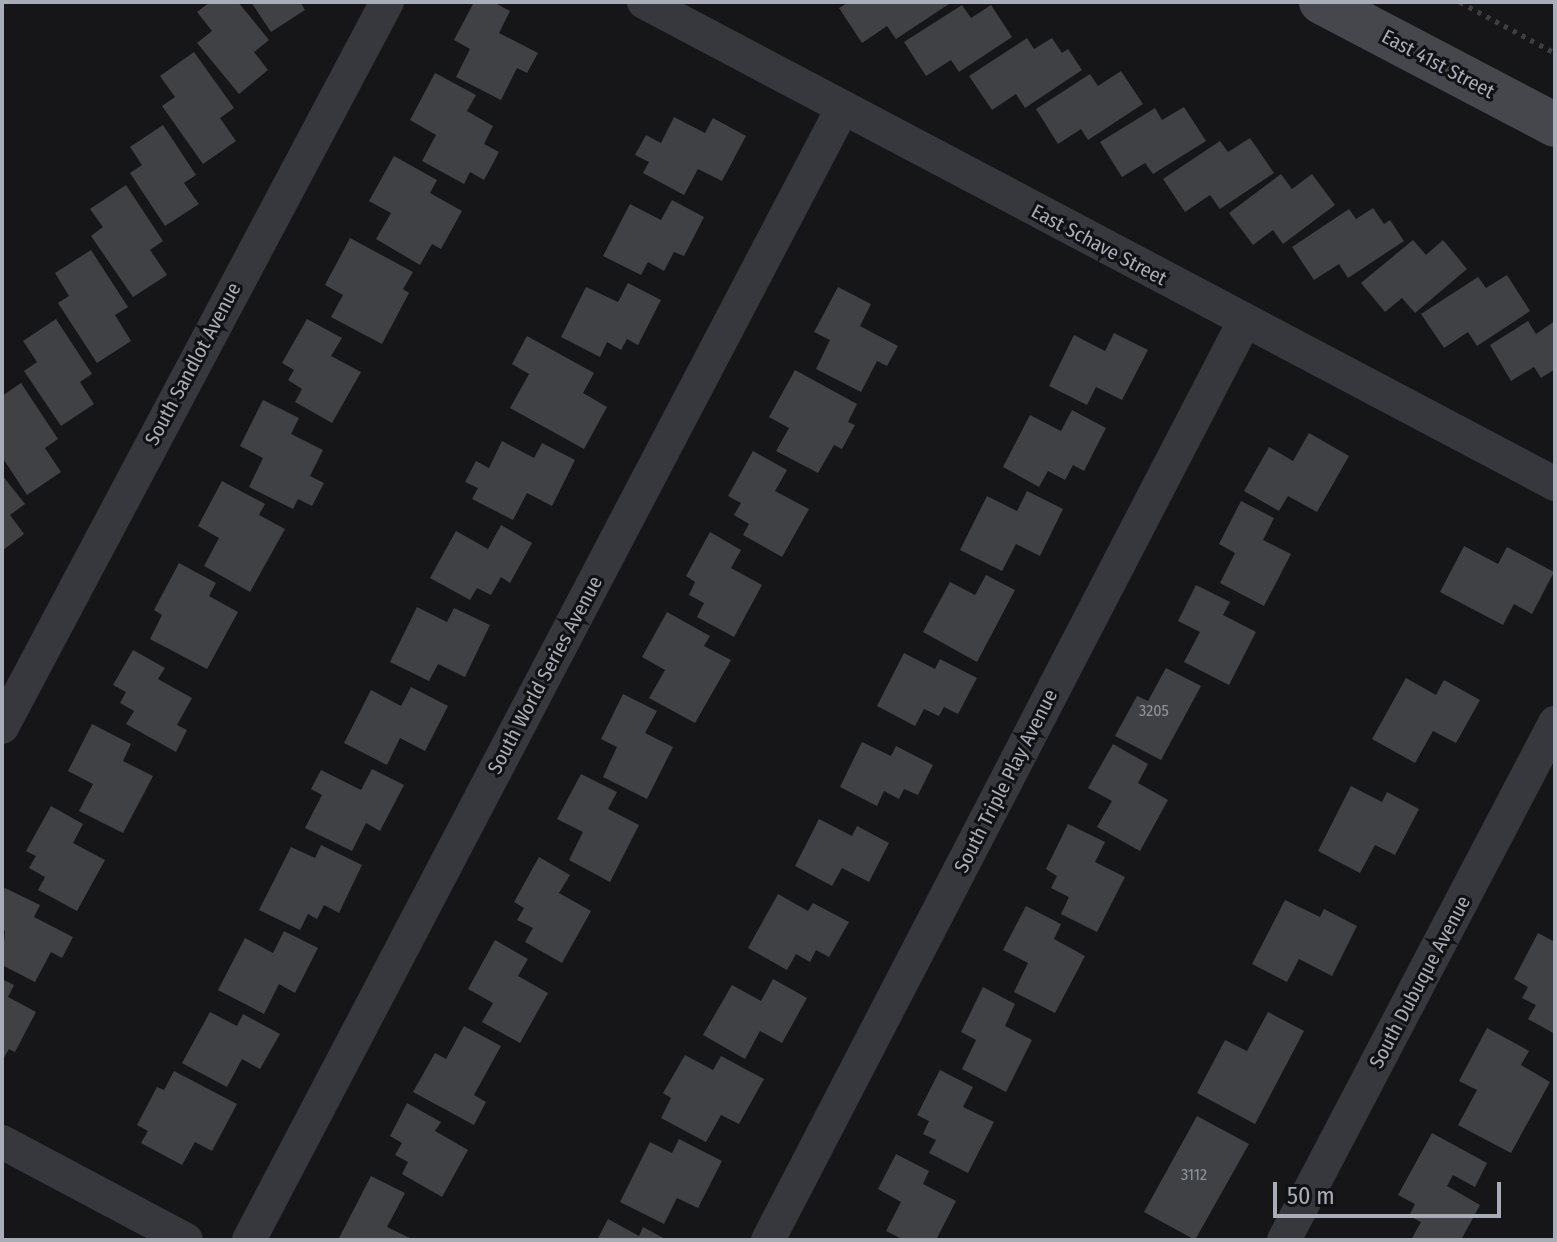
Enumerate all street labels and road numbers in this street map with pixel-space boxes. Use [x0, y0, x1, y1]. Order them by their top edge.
street label: East 41st Street [1378, 24, 1498, 104]
street label: East Schave Street [1027, 199, 1171, 291]
street label: South Sandlot Avenue [140, 279, 246, 449]
street label: South World Series Avenue [483, 572, 607, 778]
street label: South Triple Play Avenue [949, 685, 1063, 877]
street label: South Dubuque Avenue [1364, 892, 1476, 1072]

